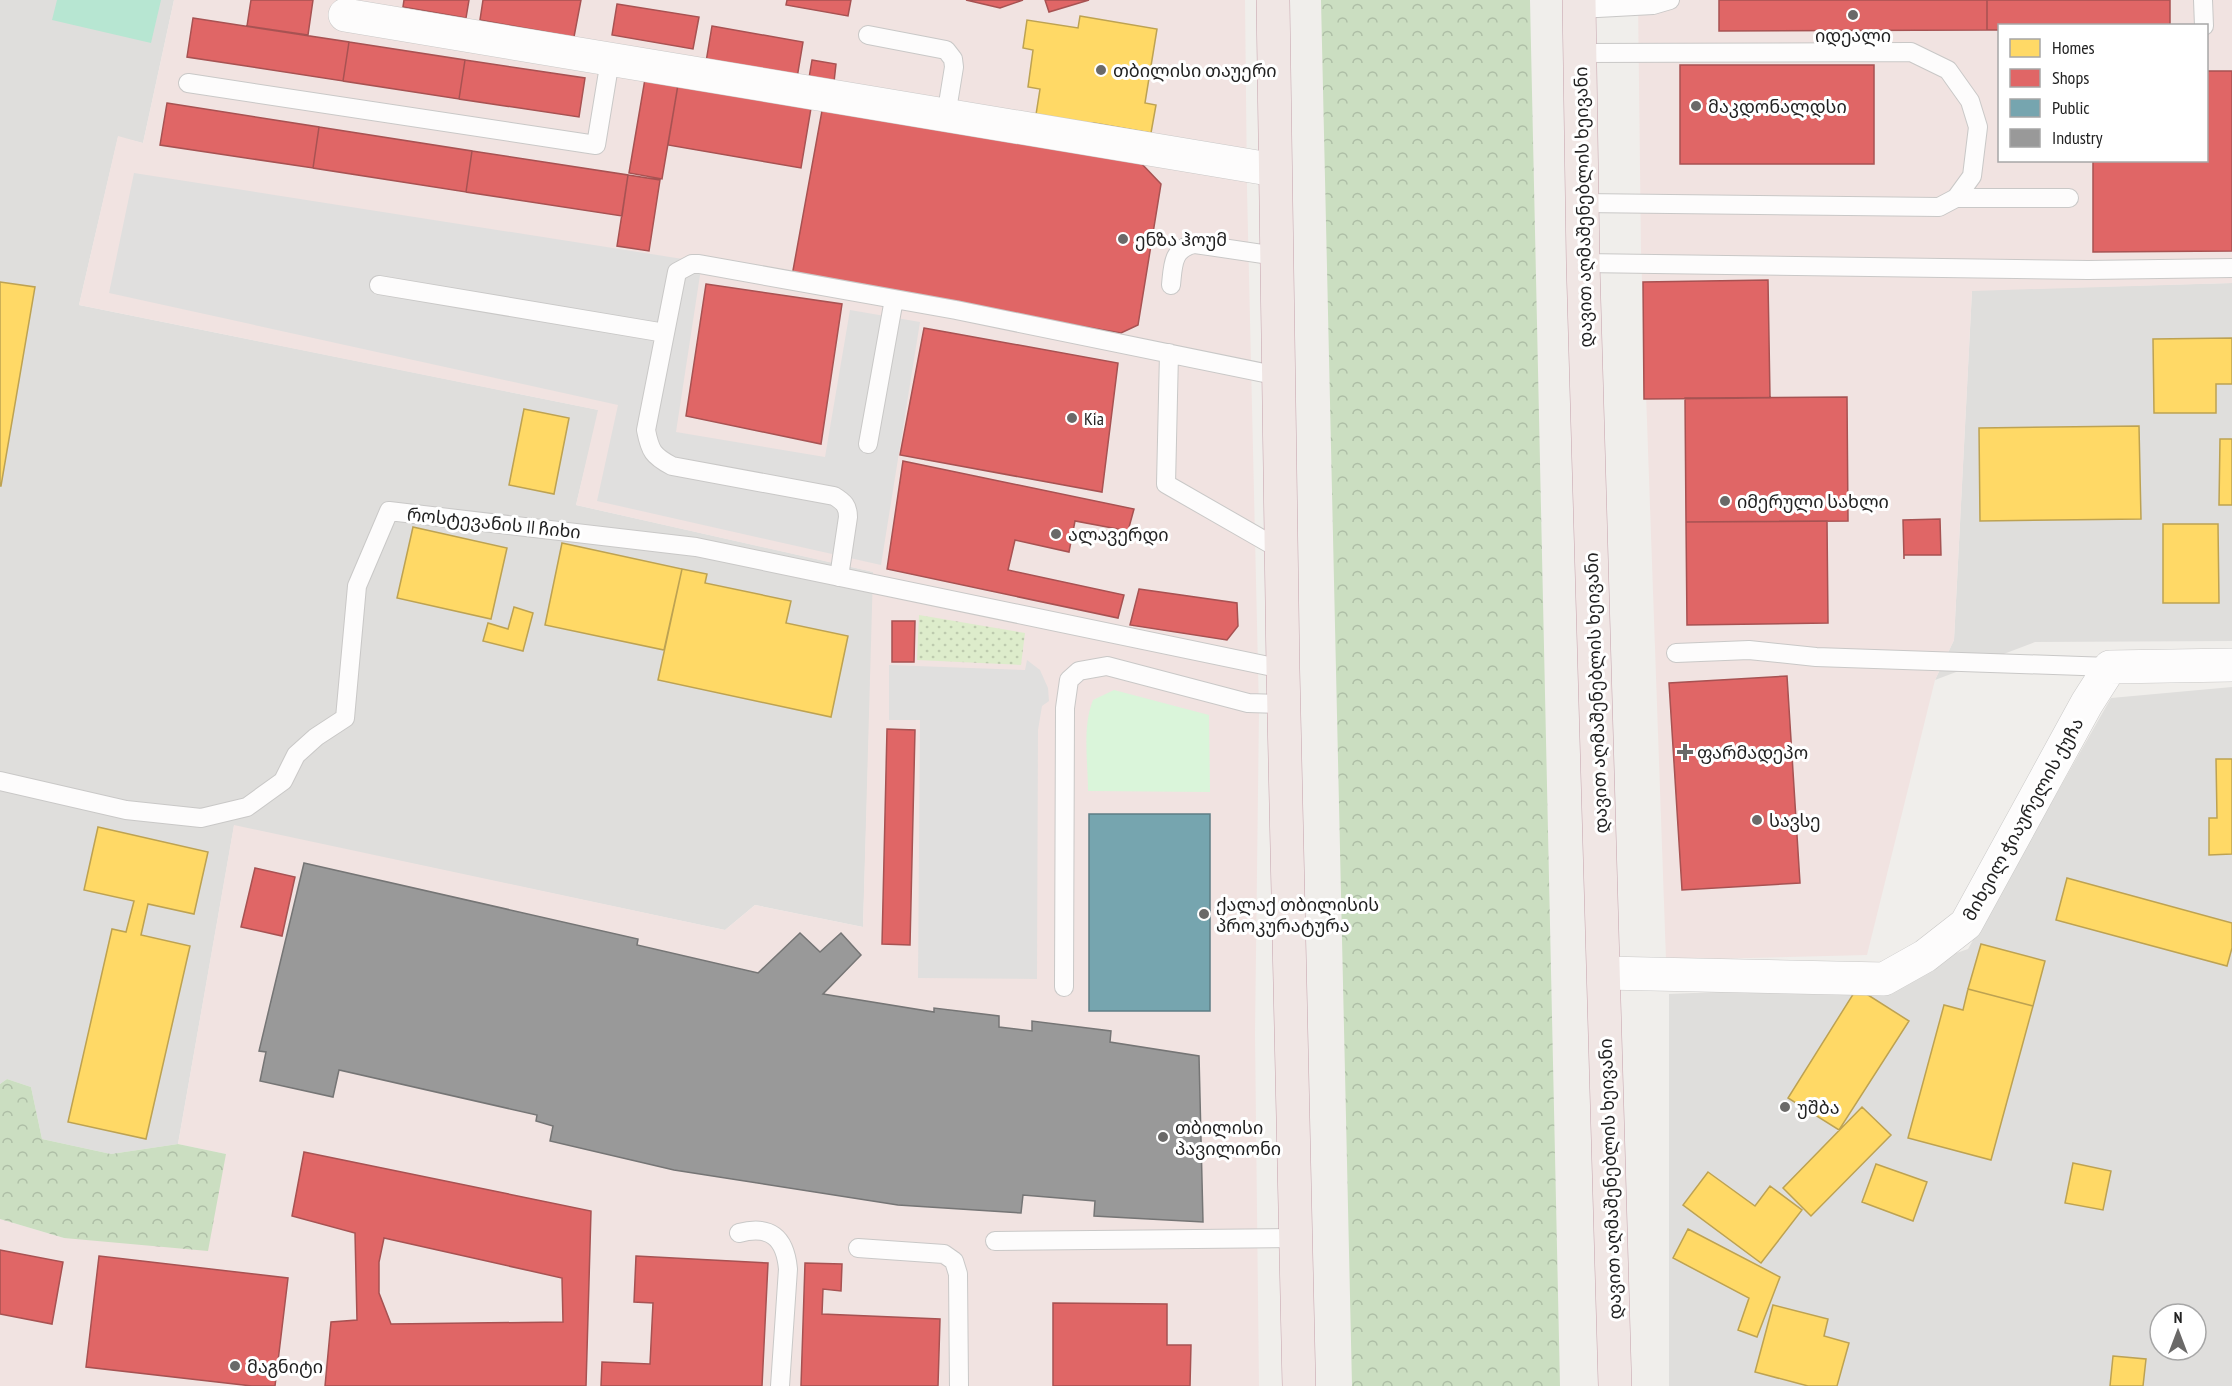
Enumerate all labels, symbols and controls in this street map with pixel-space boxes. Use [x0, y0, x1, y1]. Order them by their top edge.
marker: იდეალი [1846, 8, 1860, 22]
place label: იდეალი [1815, 24, 1891, 47]
legend [1998, 24, 2208, 162]
text: Homes [2052, 36, 2095, 59]
place label: თბილისი თაუერი [1113, 59, 1277, 82]
marker: თბილისი თაუერი [1094, 63, 1108, 77]
street label: დავით აღმაშენებლის ხეივანი [1569, 66, 1597, 348]
text: Shops [2052, 66, 2089, 89]
place label: მაკდონალდსი [1708, 95, 1847, 118]
text: Public [2052, 96, 2090, 119]
marker: მაკდონალდსი [1689, 99, 1703, 113]
text: Industry [2052, 126, 2103, 149]
place label: ენზა ჰოუმ [1135, 228, 1227, 251]
marker: ენზა ჰოუმ [1116, 232, 1130, 246]
place label: Kia [1084, 407, 1104, 430]
marker: Kia [1065, 411, 1079, 425]
place label: იმერული სახლი [1737, 490, 1889, 513]
marker: იმერული სახლი [1718, 494, 1732, 508]
street label: როსტევანის II ჩიხი [406, 502, 582, 544]
place label: ალავერდი [1068, 523, 1169, 546]
marker: ალავერდი [1049, 527, 1063, 541]
street label: დავით აღმაშენებლის ხეივანი [1580, 552, 1612, 834]
street label: მიხეილ ჭიაურელის ქუჩა [1957, 713, 2089, 925]
place label: ფარმადეპო [1697, 741, 1808, 764]
marker: ფარმადეპო [1678, 745, 1692, 759]
place label: სავსე [1769, 809, 1821, 832]
marker: სავსე [1750, 813, 1764, 827]
place label: ქალაქ თბილისის პროკურატურა [1216, 893, 1379, 937]
marker: ქალაქ თბილისის პროკურატურა [1197, 907, 1211, 921]
street label: დავით აღმაშენებლის ხეივანი [1594, 1038, 1626, 1320]
place label: უშბა [1797, 1096, 1840, 1119]
marker: უშბა [1778, 1100, 1792, 1114]
place label: თბილისი პავილიონი [1175, 1116, 1281, 1160]
marker: თბილისი პავილიონი [1156, 1130, 1170, 1144]
north arrow [2148, 1302, 2208, 1362]
text: N [2174, 1307, 2182, 1327]
place label: მაგნიტი [247, 1355, 323, 1378]
marker: მაგნიტი [228, 1359, 242, 1373]

